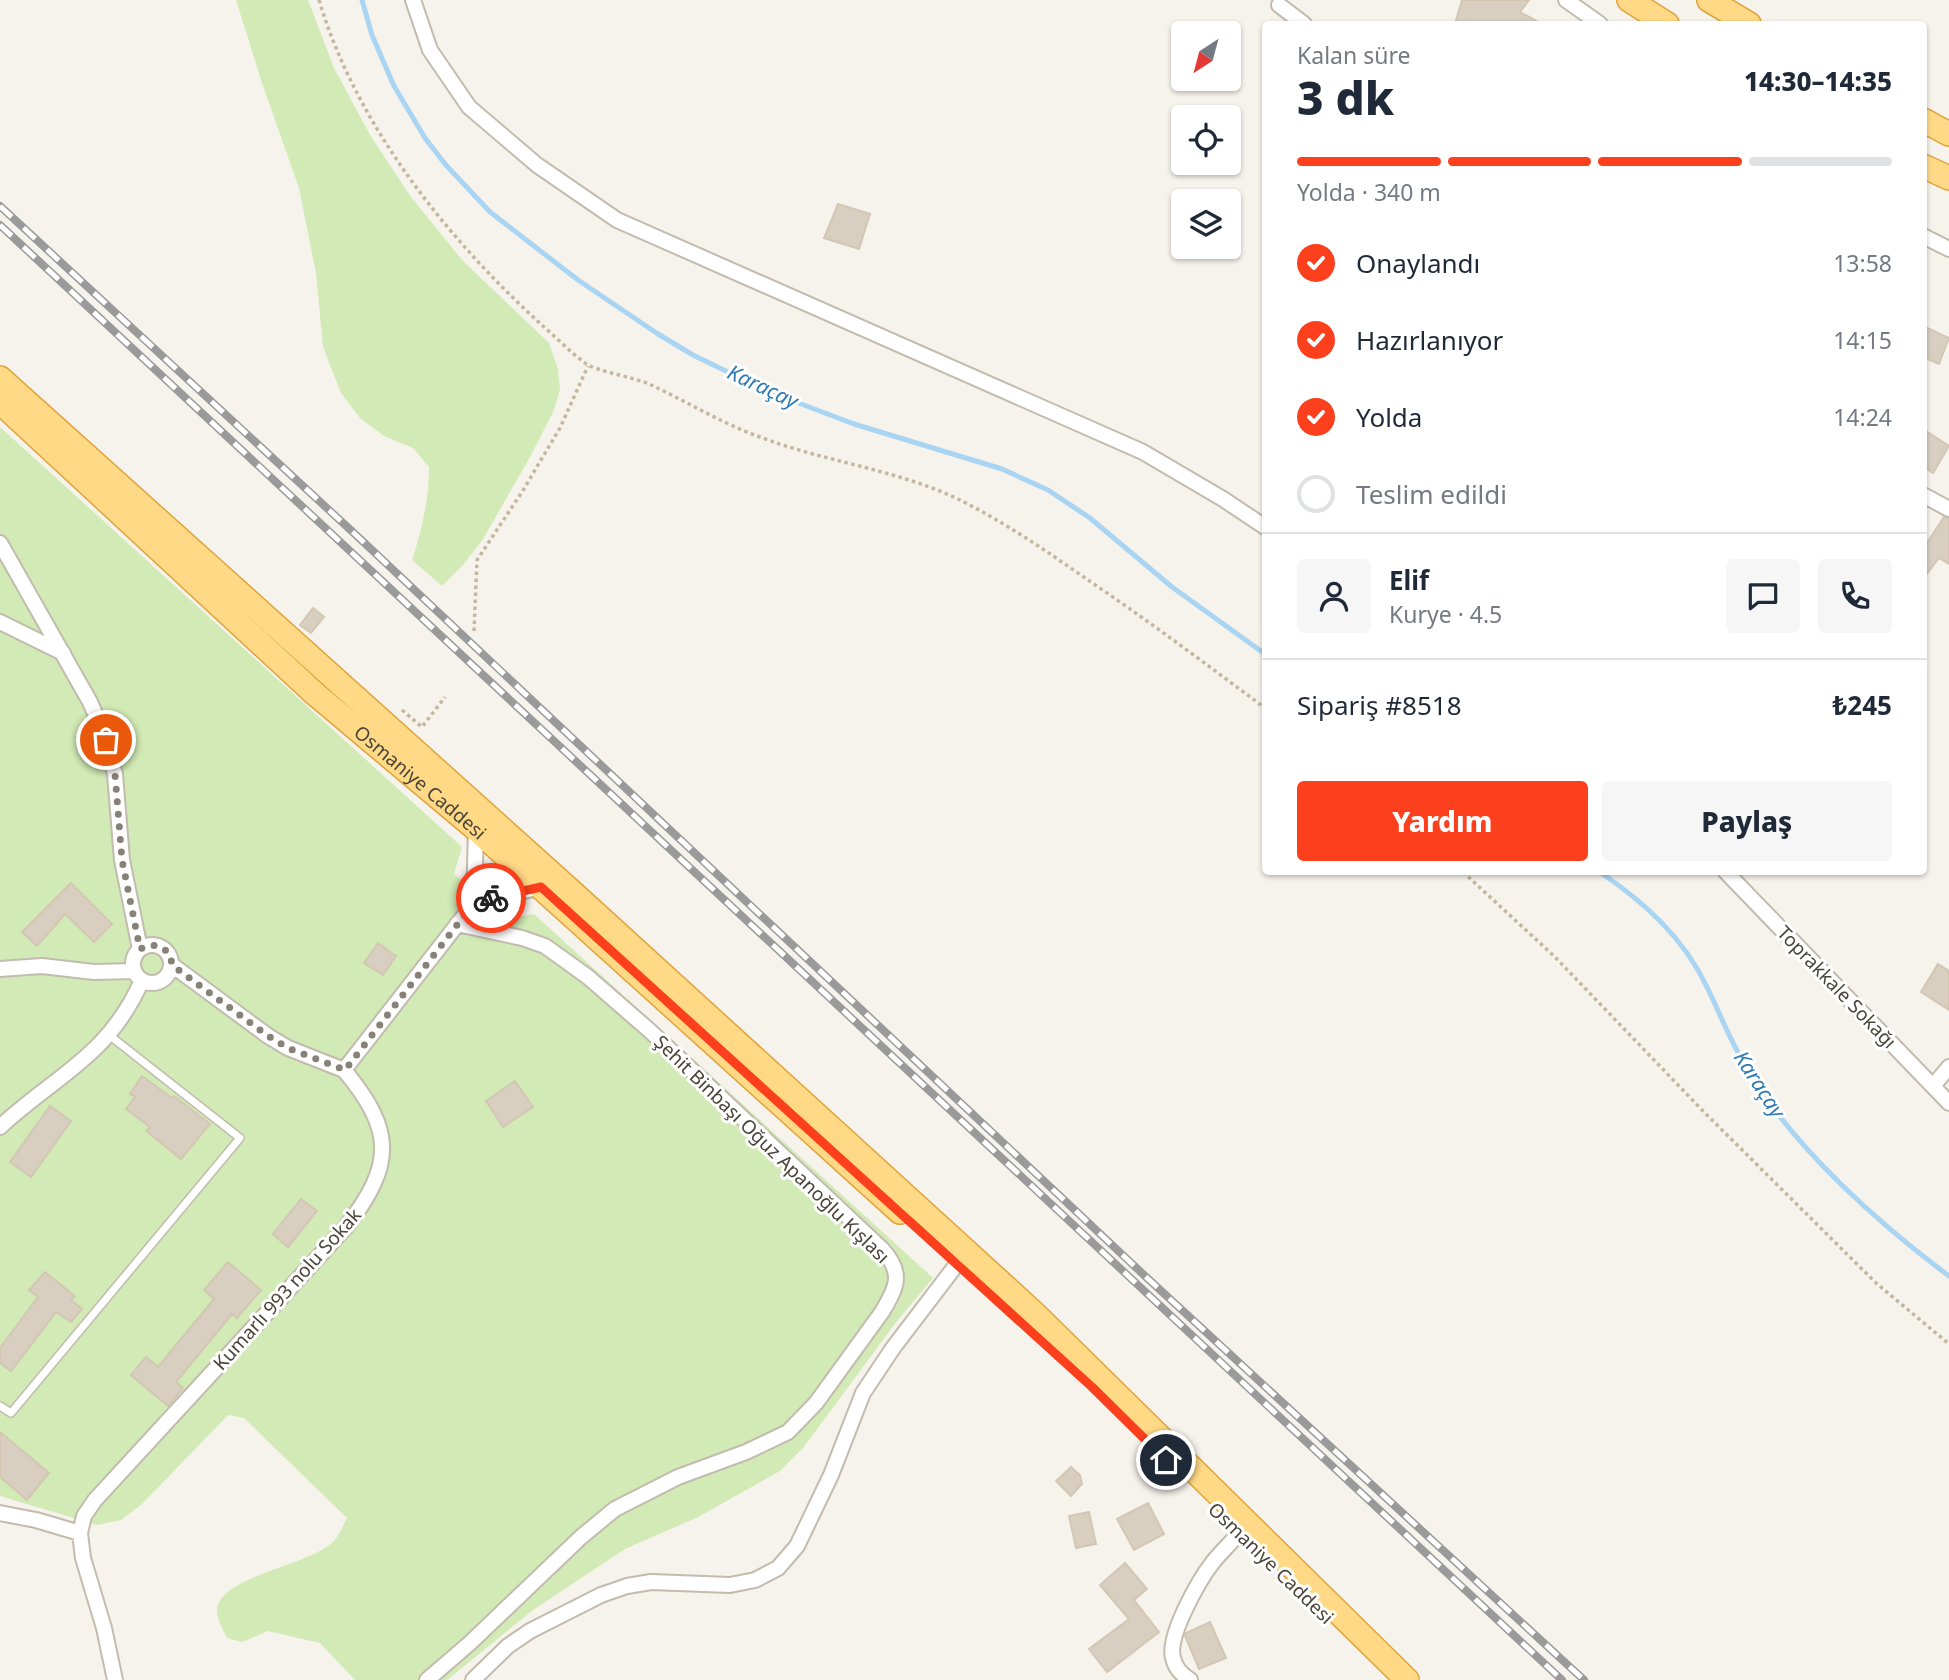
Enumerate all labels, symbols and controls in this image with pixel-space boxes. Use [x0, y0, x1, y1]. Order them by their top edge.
north arrow [1171, 21, 1241, 91]
map controls [1171, 21, 1241, 259]
text: Kalan süre [1297, 39, 1410, 71]
text: 14:30–14:35 [1744, 63, 1892, 99]
text: 3 dk [1297, 66, 1394, 128]
button: locate [1171, 105, 1241, 175]
text: Yolda · 340 m [1297, 176, 1441, 208]
button: layers [1171, 189, 1241, 259]
icon: check [1297, 244, 1335, 282]
text: Onaylandı [1356, 245, 1480, 281]
text: 13:58 [1833, 247, 1892, 279]
icon: check [1297, 321, 1335, 359]
text: Hazırlanıyor [1356, 322, 1503, 358]
text: 14:15 [1833, 324, 1892, 356]
water label: Karaçay [723, 357, 804, 415]
icon: check [1297, 398, 1335, 436]
text: Yolda [1356, 399, 1422, 435]
text: 14:24 [1833, 401, 1892, 433]
text: Teslim edildi [1356, 476, 1507, 512]
button: person [1297, 559, 1371, 633]
button: chat [1726, 559, 1800, 633]
button: phone [1818, 559, 1892, 633]
text: Elif [1389, 562, 1429, 598]
text: Kurye · 4.5 [1389, 598, 1502, 630]
text: Sipariş #8518 [1297, 687, 1462, 723]
text: ₺245 [1833, 687, 1892, 723]
pin [76, 710, 136, 770]
street label: Osmaniye Caddesi [349, 719, 492, 845]
icon: bag [87, 721, 125, 759]
button: Yardım [1297, 781, 1588, 861]
button: Paylaş [1602, 781, 1892, 861]
courier [456, 863, 526, 933]
icon: bike [472, 879, 510, 917]
street label: Toprakkale Sokağı [1772, 920, 1902, 1054]
street label: Şehit Binbaşı Oğuz Apanoğlu Kışlası [648, 1029, 896, 1269]
water label: Karaçay [1728, 1045, 1793, 1124]
street label: Kumarlı 993 nolu Sokak [207, 1202, 367, 1376]
pin [1136, 1430, 1196, 1490]
icon: home [1147, 1441, 1185, 1479]
street label: Osmaniye Caddesi [1203, 1496, 1339, 1630]

